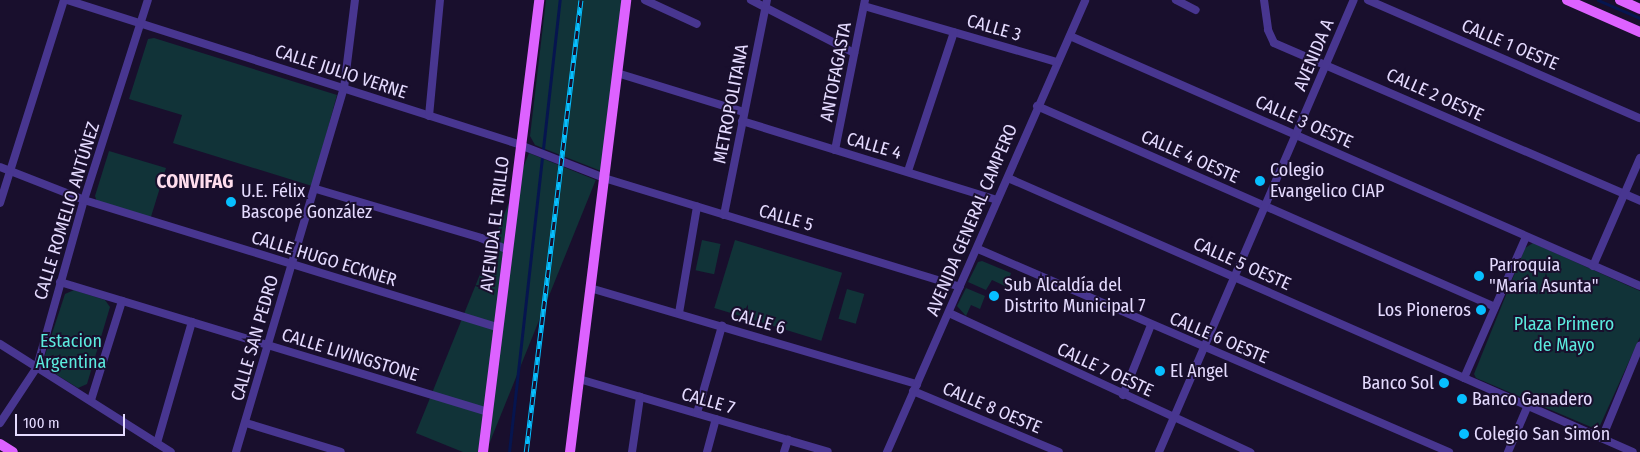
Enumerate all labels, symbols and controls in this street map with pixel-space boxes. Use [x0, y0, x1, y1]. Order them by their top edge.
street label: CALLE 3 [964, 10, 1024, 46]
street label: CALLE 1 OESTE [1458, 15, 1562, 75]
street label: AVENIDA A [1289, 16, 1339, 94]
street label: ANTOFAGASTA [816, 20, 856, 124]
street label: CALLE JULIO VERNE [272, 40, 410, 104]
street label: METROPOLITANA [709, 42, 753, 166]
street label: CALLE 2 OESTE [1383, 64, 1487, 126]
street label: CALLE 3 OESTE [1252, 91, 1356, 153]
street label: CALLE ROMELIO ANTÚNEZ [30, 120, 104, 302]
street label: AVENIDA GENERAL CAMPERO [922, 121, 1022, 319]
street label: CALLE 4 OESTE [1138, 126, 1242, 188]
street label: CALLE 4 [844, 128, 904, 164]
street label: AVENIDA EL TRILLO [476, 155, 514, 293]
place label: Colegio Evangelico CIAP [1270, 160, 1384, 202]
district label: CONVIFAG [157, 171, 233, 193]
marker: Colegio Evangelico CIAP [1254, 175, 1266, 187]
place label: U.E. Félix Bascopé González [241, 181, 372, 223]
marker: U.E. Félix Bascopé González [225, 196, 237, 208]
street label: CALLE 5 [756, 200, 816, 236]
street label: CALLE HUGO ECKNER [249, 227, 399, 291]
street label: CALLE 5 OESTE [1190, 233, 1294, 295]
place label: Parroquia "María Asunta" [1489, 255, 1599, 298]
marker: Parroquia "María Asunta" [1473, 270, 1485, 282]
street label: CALLE SAN PEDRO [227, 273, 283, 403]
place label: Sub Alcaldía del Distrito Municipal 7 [1004, 275, 1145, 318]
marker: Sub Alcaldía del Distrito Municipal 7 [988, 290, 1000, 302]
place label: Los Pioneros [1377, 299, 1471, 321]
street label: CALLE 6 [728, 303, 788, 339]
marker: Los Pioneros [1475, 304, 1487, 316]
street label: CALLE 6 OESTE [1166, 307, 1272, 369]
park label: Plaza Primero de Mayo [1514, 314, 1614, 356]
street label: CALLE LIVINGSTONE [279, 324, 421, 386]
park label: Estacion Argentina [36, 331, 106, 374]
street label: CALLE 7 OESTE [1053, 338, 1157, 402]
place label: El Angel [1170, 360, 1228, 382]
marker: El Angel [1154, 365, 1166, 377]
place label: Banco Sol [1362, 372, 1434, 394]
street label: CALLE 8 OESTE [939, 377, 1045, 439]
marker: Banco Sol [1438, 377, 1450, 389]
street label: CALLE 7 [679, 383, 737, 419]
place label: Banco Ganadero [1472, 388, 1592, 410]
marker: Banco Ganadero [1456, 393, 1468, 405]
scale bar [18, 404, 128, 436]
text: 100 m [23, 414, 60, 432]
place label: Colegio San Simón [1474, 423, 1610, 445]
marker: Colegio San Simón [1458, 428, 1470, 440]

